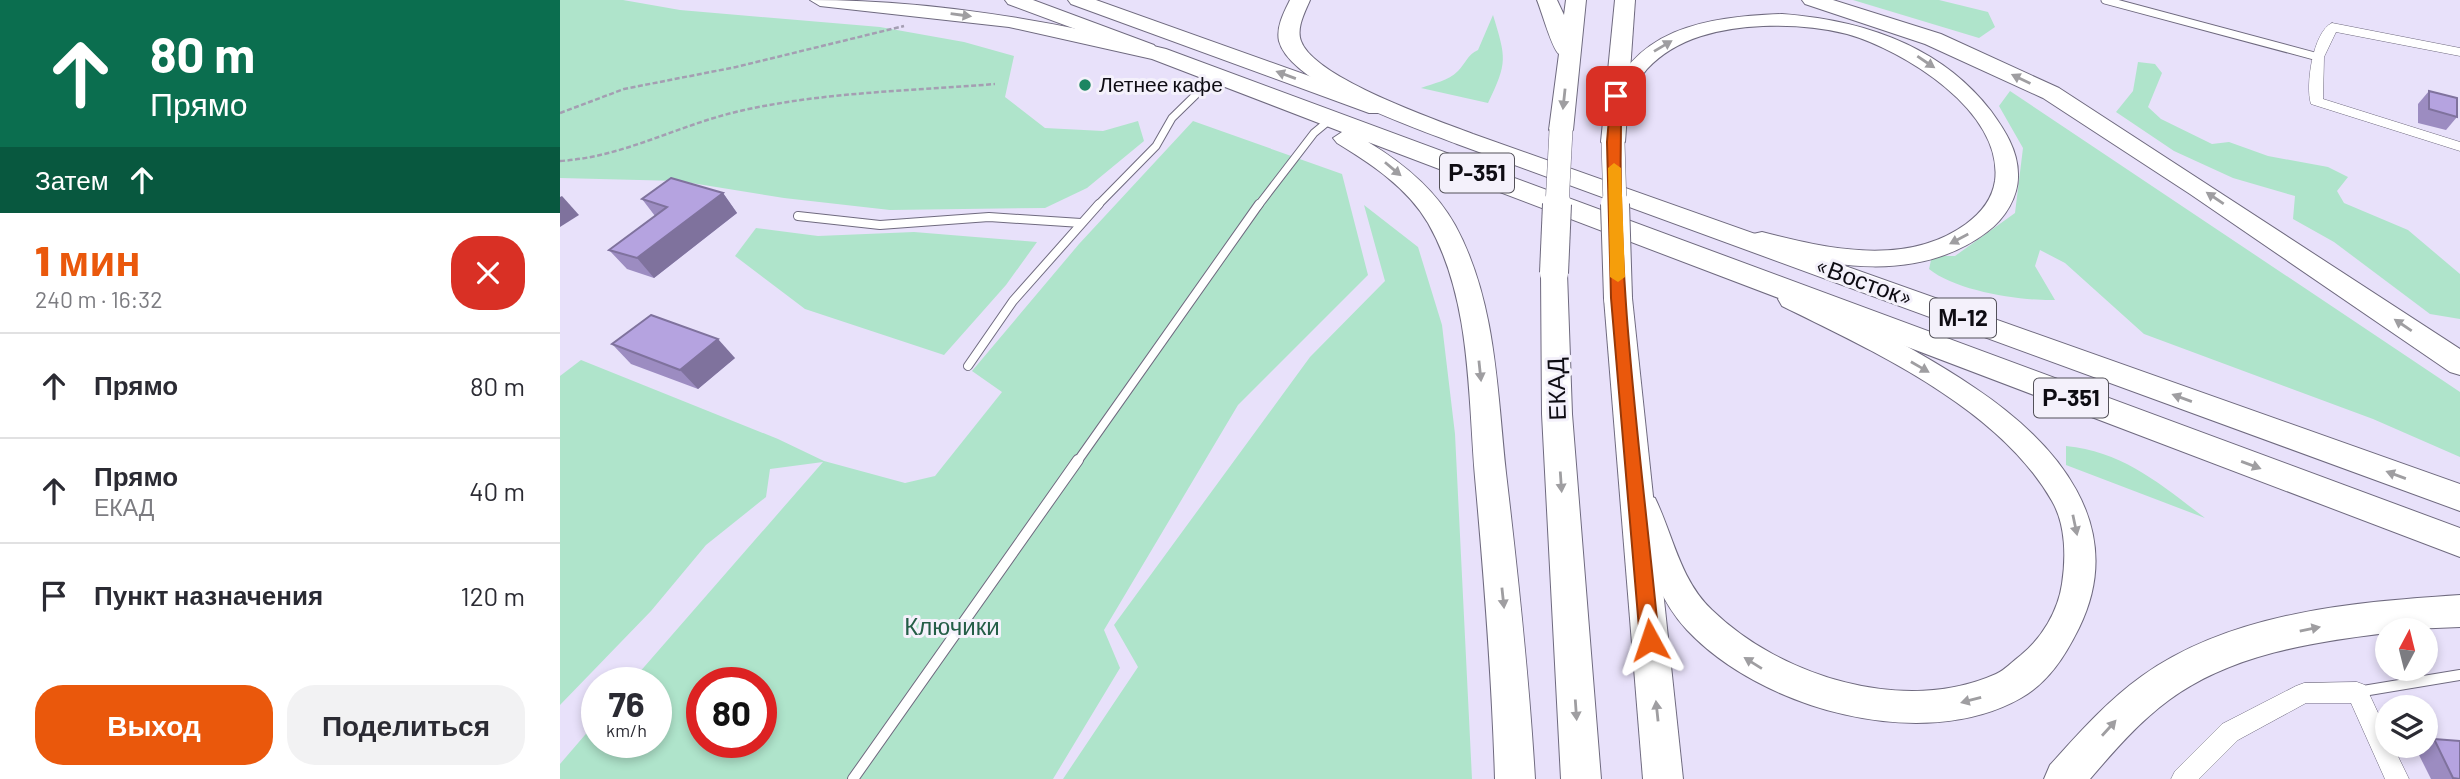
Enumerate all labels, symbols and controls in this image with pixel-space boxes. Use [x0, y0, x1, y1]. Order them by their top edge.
one-way arrow [950, 9, 972, 20]
text: 80 m [150, 24, 255, 83]
icon: ahead [35, 28, 126, 119]
one-way arrow [1653, 40, 1672, 52]
one-way arrow [1917, 55, 1936, 68]
pin [1586, 66, 1646, 126]
one-way arrow [1275, 69, 1296, 80]
place label: Летнее кафе [1099, 71, 1223, 96]
one-way arrow [2011, 73, 2031, 84]
marker: Летнее кафе [1077, 77, 1093, 93]
icon: arrive [1597, 77, 1635, 115]
text: Прямо [150, 84, 248, 122]
one-way arrow [1559, 88, 1570, 110]
road number: Р-351 [1440, 154, 1514, 192]
icon: ahead [123, 161, 161, 199]
one-way arrow [1384, 161, 1401, 176]
text: Затем [35, 164, 109, 195]
one-way arrow [2206, 191, 2224, 205]
one-way arrow [1949, 233, 1969, 245]
text: 1 мин [35, 234, 141, 284]
button: close [451, 236, 525, 310]
street label: «Восток» [1812, 250, 1917, 312]
text: 240 m · 16:32 [35, 285, 163, 313]
road number: М-12 [1930, 298, 1996, 338]
one-way arrow [2394, 319, 2413, 332]
street label: ЕКАД [1540, 357, 1571, 421]
one-way arrow [1475, 360, 1486, 382]
one-way arrow [1910, 361, 1929, 373]
icon: ahead [35, 367, 73, 405]
text: Прямо [94, 369, 178, 400]
text: 80 m [470, 370, 525, 401]
road number: Р-351 [2034, 378, 2108, 418]
one-way arrow [2171, 392, 2192, 403]
text: Прямо [94, 460, 178, 491]
one-way arrow [2240, 460, 2261, 471]
one-way arrow [2385, 469, 2406, 480]
icon: ahead [35, 472, 73, 510]
one-way arrow [1556, 472, 1567, 494]
text: 40 m [469, 475, 525, 506]
text: ЕКАД [94, 493, 154, 521]
one-way arrow [2070, 514, 2081, 536]
icon: arrive [35, 577, 73, 615]
text: Пункт назначения [94, 579, 323, 610]
text: 120 m [461, 580, 525, 611]
one-way arrow [1498, 587, 1509, 609]
position arrow [1613, 603, 1687, 677]
park label: Ключики [904, 611, 1000, 640]
north arrow [2375, 618, 2438, 681]
map controls [2375, 618, 2438, 758]
one-way arrow [2299, 624, 2321, 635]
one-way arrow [1743, 657, 1762, 670]
speed limit sign: 80 [686, 667, 777, 758]
text: 76 [608, 682, 645, 724]
button: Выход [35, 685, 273, 765]
button: Поделиться [287, 685, 525, 765]
button: layers [2375, 695, 2438, 758]
one-way arrow [1961, 696, 1982, 706]
one-way arrow [1571, 699, 1582, 721]
one-way arrow [1651, 700, 1662, 722]
text: km/h [606, 719, 647, 741]
one-way arrow [2101, 720, 2117, 737]

